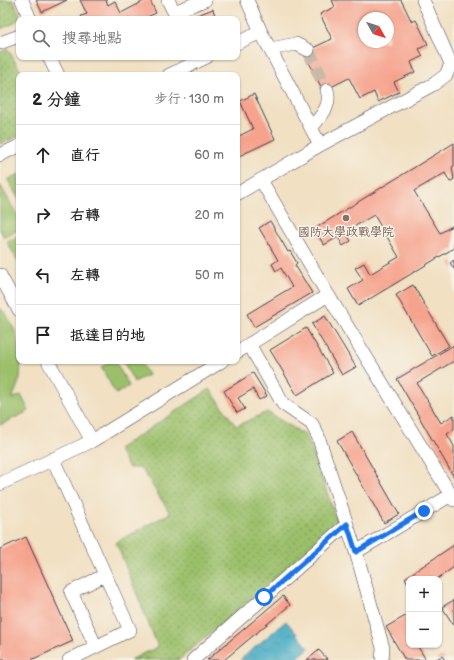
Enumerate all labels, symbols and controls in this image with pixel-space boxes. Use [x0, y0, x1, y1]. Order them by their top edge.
north arrow [358, 12, 394, 48]
search box [16, 16, 240, 60]
icon: search [30, 27, 52, 49]
text: 搜尋地點 [62, 29, 122, 48]
text: 2 分鐘 [32, 90, 81, 110]
text: 步行 · 130 m [155, 91, 224, 107]
icon: ahead [32, 144, 54, 166]
text: 直行 [70, 146, 100, 165]
text: 60 m [194, 147, 224, 163]
icon: right [32, 204, 54, 226]
text: 右轉 [70, 206, 100, 225]
text: 20 m [194, 207, 224, 223]
marker: 國防大學政戰學院 [341, 213, 351, 223]
place label: 國防大學政戰學院 [298, 225, 394, 240]
icon: left [32, 264, 54, 286]
text: 左轉 [70, 266, 100, 285]
text: 50 m [195, 267, 224, 283]
icon: arrive [32, 324, 54, 346]
text: 抵達目的地 [70, 326, 145, 345]
route end [415, 502, 433, 520]
map controls [406, 576, 442, 648]
button: + [406, 576, 442, 612]
route start [255, 588, 273, 606]
button: − [406, 612, 442, 648]

